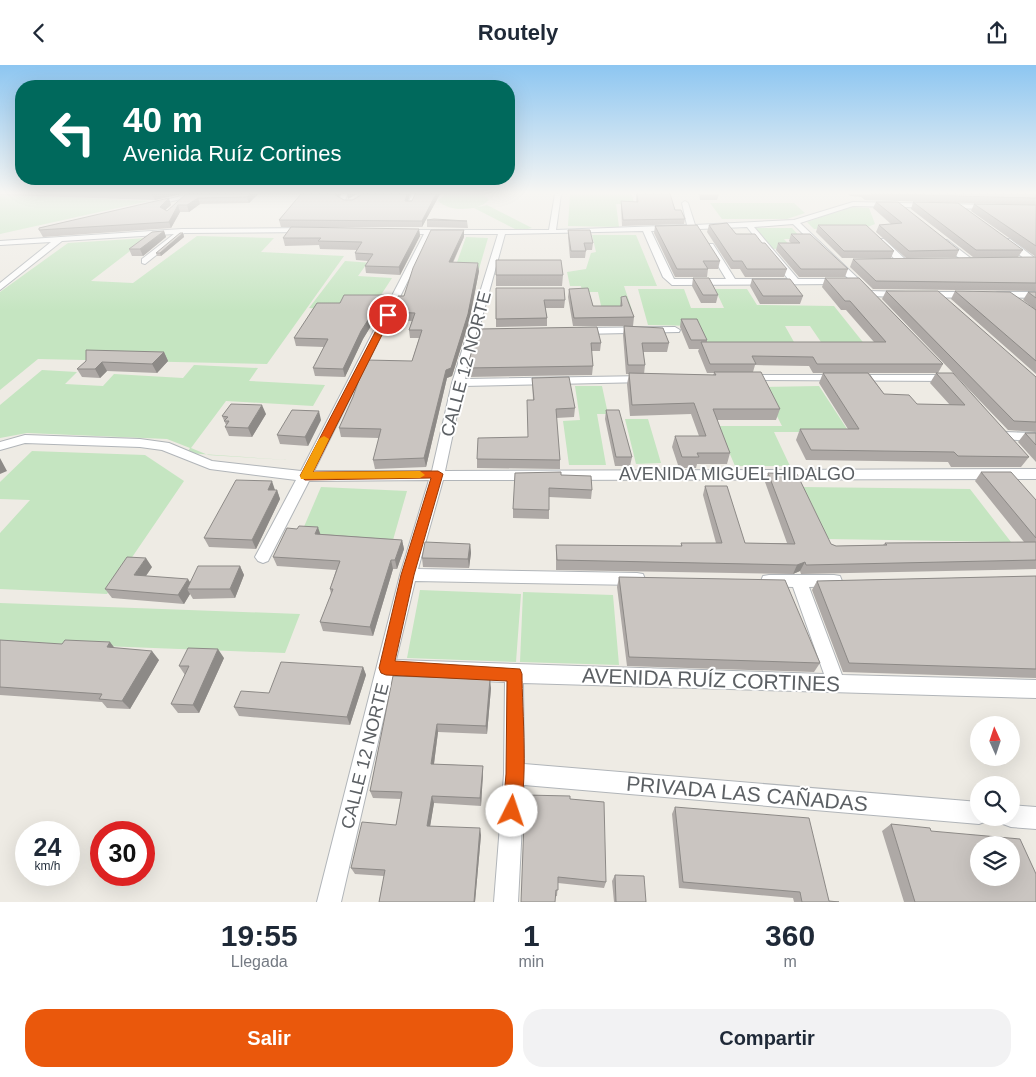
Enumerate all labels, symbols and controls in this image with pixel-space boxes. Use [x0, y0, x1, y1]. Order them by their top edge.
icon: back [25, 19, 53, 47]
icon: share [983, 19, 1011, 47]
text: Routely [478, 20, 558, 45]
icon: left [40, 100, 105, 165]
text: 40 m [123, 100, 203, 139]
text: Avenida Ruíz Cortines [123, 141, 342, 166]
street label: CALLE 12 NORTE [437, 289, 495, 439]
pin [367, 294, 409, 336]
icon: arrive [374, 301, 402, 329]
street label: AVENIDA MIGUEL HIDALGO [619, 464, 855, 484]
street label: AVENIDA RUÍZ CORTINES [582, 664, 840, 695]
street label: CALLE 12 NORTE [337, 681, 393, 831]
north arrow [970, 716, 1020, 766]
map controls [970, 716, 1020, 886]
street label: PRIVADA LAS CAÑADAS [625, 771, 869, 816]
button: search [970, 776, 1020, 826]
position arrow [485, 784, 537, 836]
speed limit sign: 30 [90, 821, 155, 886]
text: 24 [34, 833, 61, 861]
button: layers [970, 836, 1020, 886]
text: km/h [34, 859, 61, 873]
text: 19:55 [221, 919, 298, 952]
text: 1 [523, 919, 540, 952]
text: 360 [765, 919, 815, 952]
text: Llegada [231, 953, 288, 970]
text: min [518, 953, 544, 970]
text: m [783, 953, 797, 970]
button: Salir [25, 1009, 513, 1067]
button: Compartir [523, 1009, 1011, 1067]

